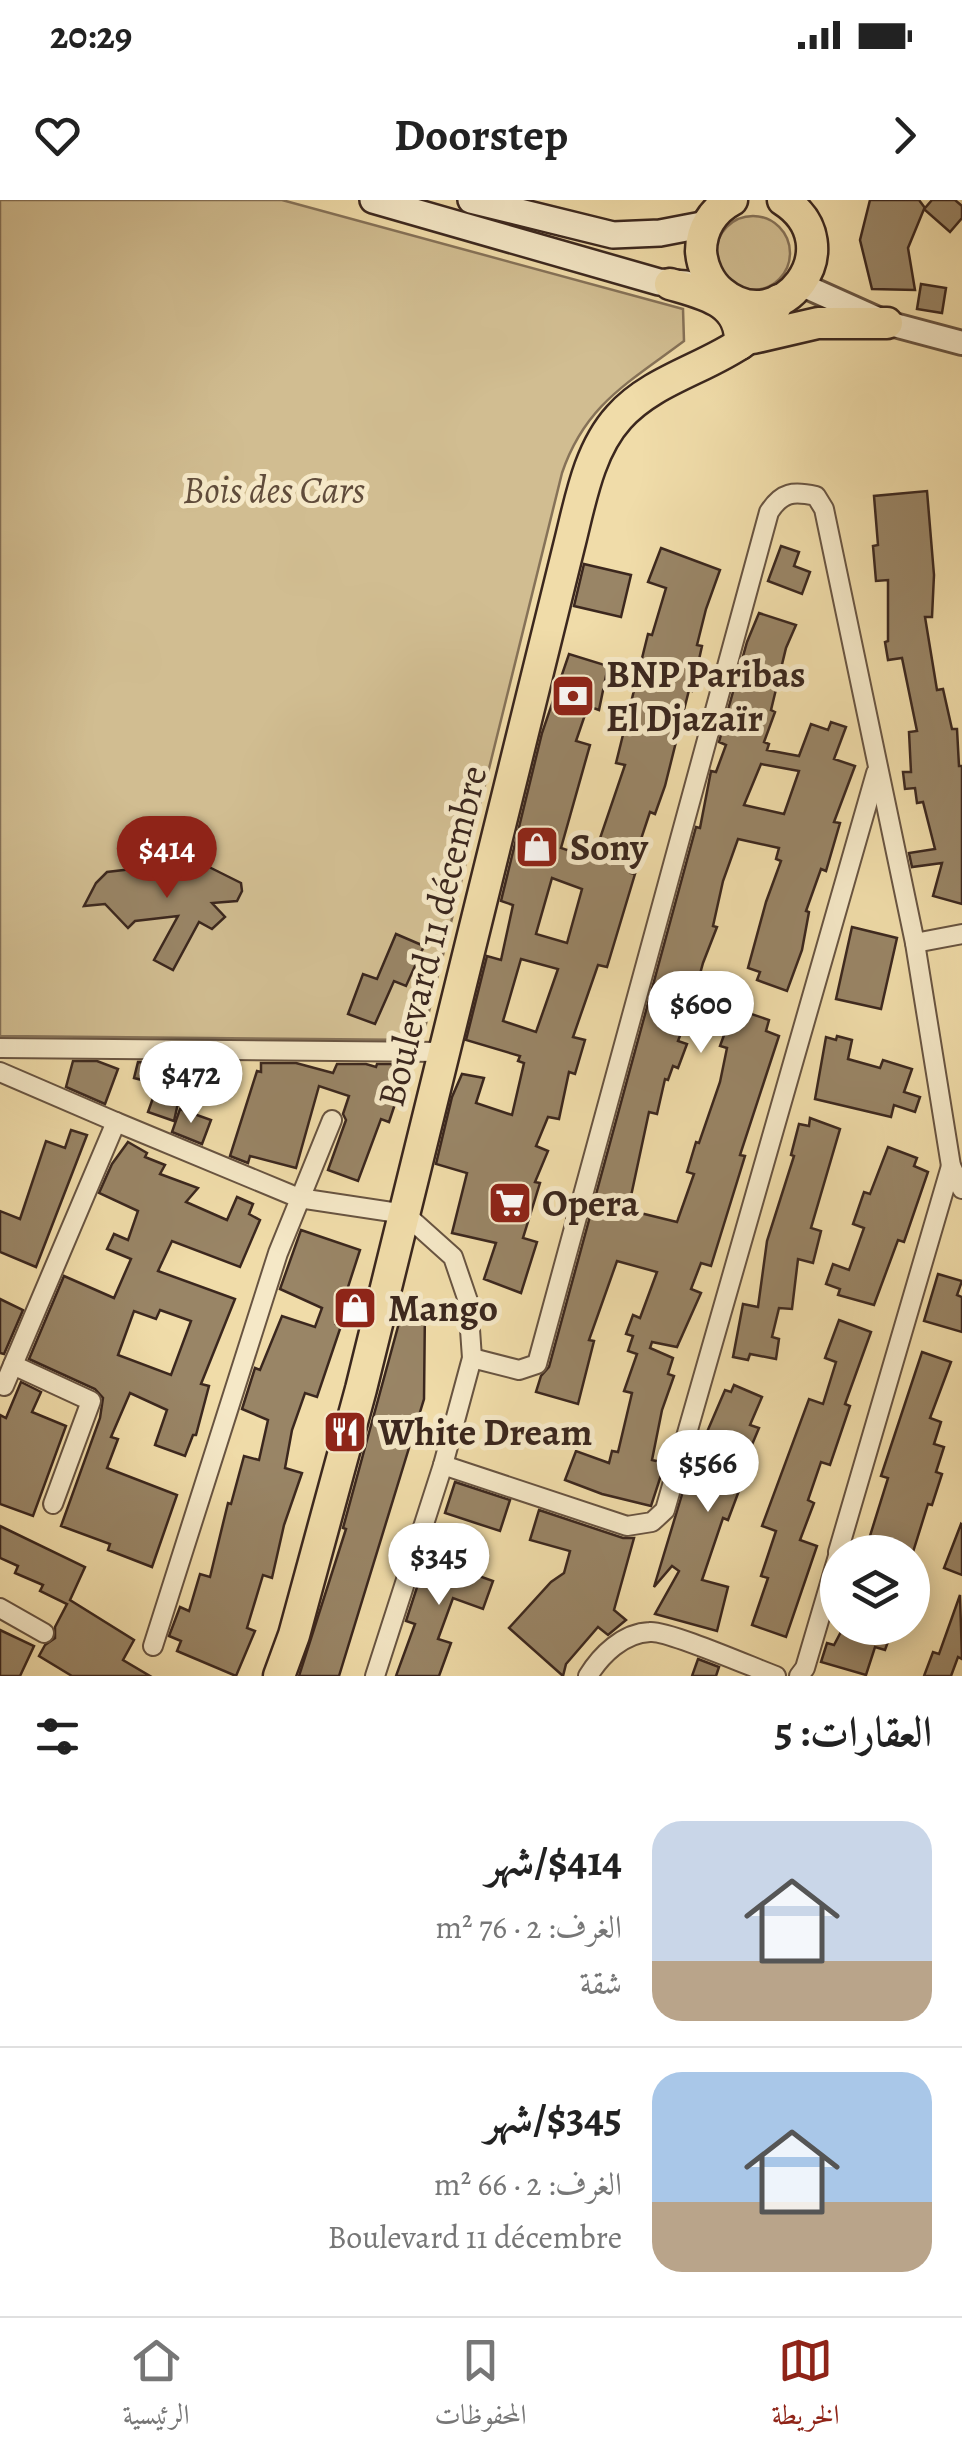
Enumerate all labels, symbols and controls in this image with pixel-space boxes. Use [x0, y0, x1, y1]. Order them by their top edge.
text: 20:29 [50, 9, 132, 61]
text: Doorstep [394, 104, 568, 166]
icon: heart [30, 108, 85, 163]
icon: forward [877, 108, 932, 163]
park label: Bois des Cars [183, 464, 365, 516]
place label: BNP Paribas El Djazaïr [606, 648, 806, 744]
bank icon: BNP Paribas El Djazaïr [550, 673, 596, 719]
street label: Boulevard 11 décembre [364, 760, 500, 1112]
pin: $414 [108, 816, 226, 901]
place label: Sony [570, 821, 649, 873]
shop icon: Sony [514, 824, 560, 870]
text: $414 [139, 826, 195, 870]
pin: $600 [642, 971, 760, 1056]
text: $600 [670, 981, 732, 1025]
pin: $472 [132, 1041, 250, 1126]
text: $472 [161, 1051, 221, 1095]
place label: Opera [542, 1177, 640, 1229]
supermarket icon: Opera [487, 1180, 533, 1226]
place label: Mango [388, 1282, 498, 1334]
shop icon: Mango [332, 1285, 378, 1331]
place label: White Dream [377, 1406, 592, 1458]
restaurant icon: White Dream [322, 1409, 368, 1455]
pin: $566 [649, 1430, 767, 1515]
text: $566 [679, 1440, 737, 1484]
pin: $345 [380, 1523, 498, 1608]
text: $345 [410, 1533, 468, 1577]
map controls [820, 1535, 930, 1645]
button: layers [820, 1535, 930, 1645]
text: العقارات: 5 [775, 1703, 932, 1760]
icon: filters [30, 1709, 85, 1764]
text: $414/شهر [486, 1832, 622, 1889]
icon: home [732, 1861, 852, 1981]
text: الغرف: 2 · 76 m² [435, 1905, 622, 1949]
text: شقة [580, 1961, 622, 2005]
text: $345/شهر [485, 2089, 622, 2146]
icon: home [732, 2112, 852, 2232]
text: الغرف: 2 · 66 m² [434, 2162, 622, 2206]
text: Boulevard 11 décembre [327, 2215, 622, 2259]
tab: الرئيسية [122, 2333, 190, 2442]
tab: المحفوظات [434, 2333, 527, 2442]
tab: الخريطة [771, 2333, 840, 2442]

